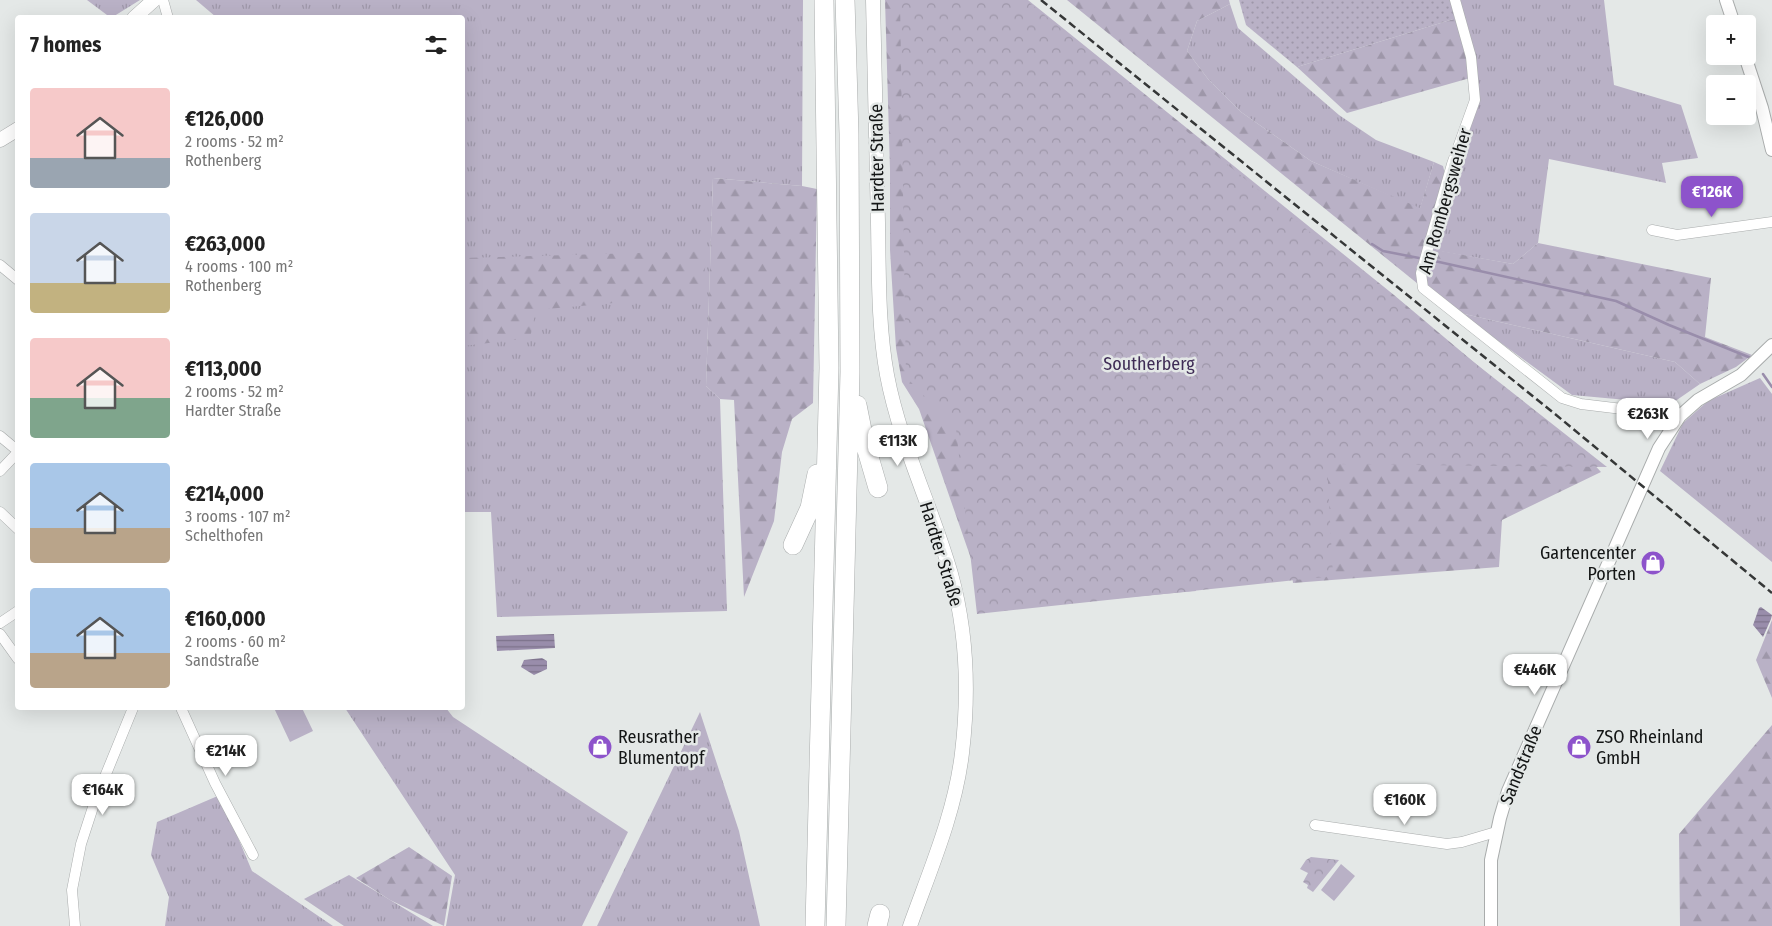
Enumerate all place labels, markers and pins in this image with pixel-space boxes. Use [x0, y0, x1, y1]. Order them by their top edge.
pin: €126K [1677, 176, 1747, 218]
pin: €263K [1613, 398, 1683, 440]
pin: €113K [863, 424, 933, 467]
place label: Gartencenter Porten [1540, 542, 1637, 585]
shop icon: Gartencenter Porten [1640, 550, 1666, 576]
pin: €446K [1500, 654, 1570, 696]
place label: Reusrather Blumentopf [618, 726, 706, 769]
place label: ZSO Rheinland GmbH [1596, 726, 1704, 769]
pin: €214K [191, 734, 261, 777]
shop icon: Reusrather Blumentopf [587, 734, 613, 760]
shop icon: ZSO Rheinland GmbH [1566, 734, 1592, 760]
pin: €164K [68, 774, 138, 816]
pin: €160K [1370, 784, 1440, 826]

